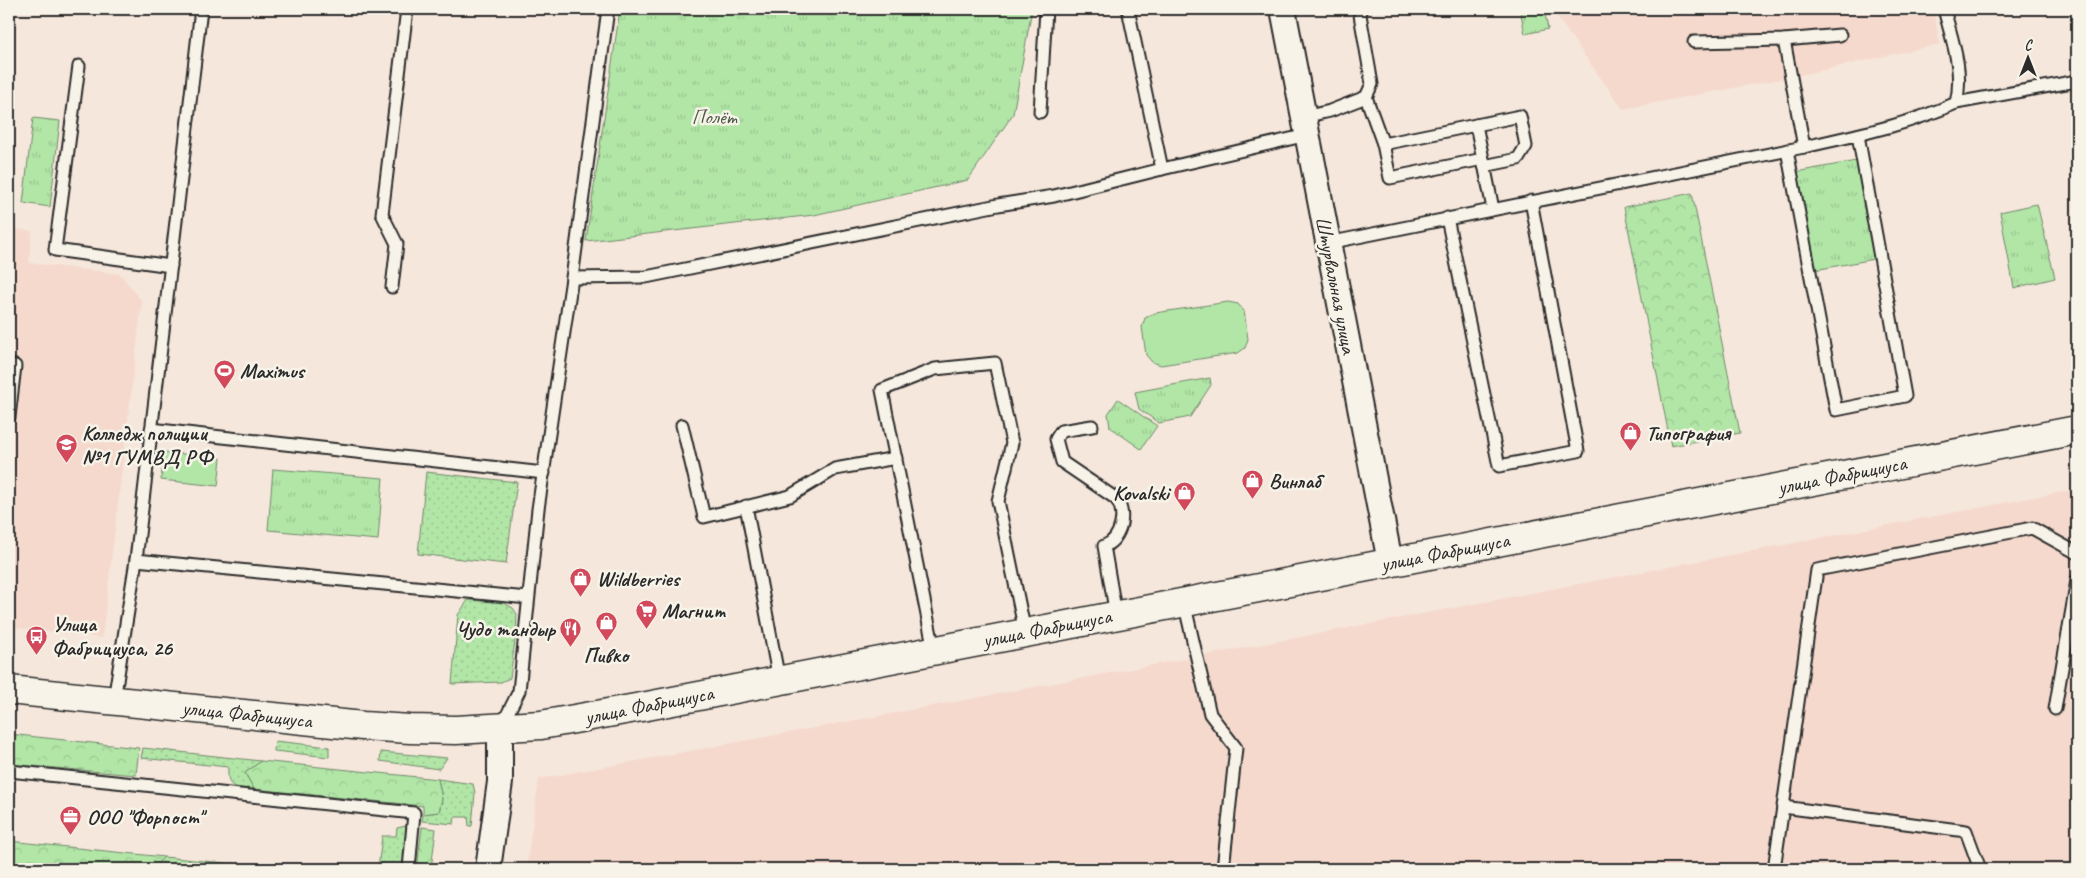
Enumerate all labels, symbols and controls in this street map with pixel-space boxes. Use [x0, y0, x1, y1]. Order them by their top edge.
north arrow [2004, 32, 2054, 82]
text: С [2025, 37, 2034, 54]
park label: Полёт [692, 104, 738, 130]
street label: Штурвальная улица [1310, 214, 1362, 358]
place label: Maximus [240, 358, 307, 384]
sports icon: Maximus [212, 359, 236, 390]
place label: Колледж полиции №1 ГУМВД РФ [82, 420, 214, 470]
place label: Типография [1646, 420, 1732, 446]
shop icon: Типография [1618, 421, 1642, 452]
school or university icon: Колледж полиции №1 ГУМВД РФ [54, 433, 78, 464]
street label: улица Фабрициуса [1774, 450, 1910, 501]
place label: Винлаб [1269, 468, 1325, 494]
shop icon: Винлаб [1241, 469, 1265, 500]
place label: Kovalski [1113, 480, 1172, 506]
shop icon: Kovalski [1173, 481, 1197, 512]
street label: улица Фабрициуса [1377, 527, 1513, 578]
place label: Wildberries [597, 566, 682, 592]
shop icon: Wildberries [569, 567, 593, 598]
place label: Магнит [662, 598, 727, 624]
supermarket icon: Магнит [634, 599, 658, 630]
street label: улица Фабрициуса [979, 603, 1115, 654]
place label: Улица Фабрициуса, 26 [52, 611, 174, 661]
shop icon: Пивко [594, 611, 618, 642]
place label: Чудо тандыр [456, 616, 557, 642]
restaurant icon: Чудо тандыр [559, 617, 583, 648]
bus stop icon: Улица Фабрициуса, 26 [24, 624, 48, 655]
place label: Пивко [584, 642, 631, 668]
street label: улица Фабрициуса [581, 680, 717, 731]
street label: улица Фабрициуса [179, 694, 315, 734]
place label: ООО "Форпост" [87, 804, 208, 830]
office icon: ООО "Форпост" [59, 805, 83, 836]

